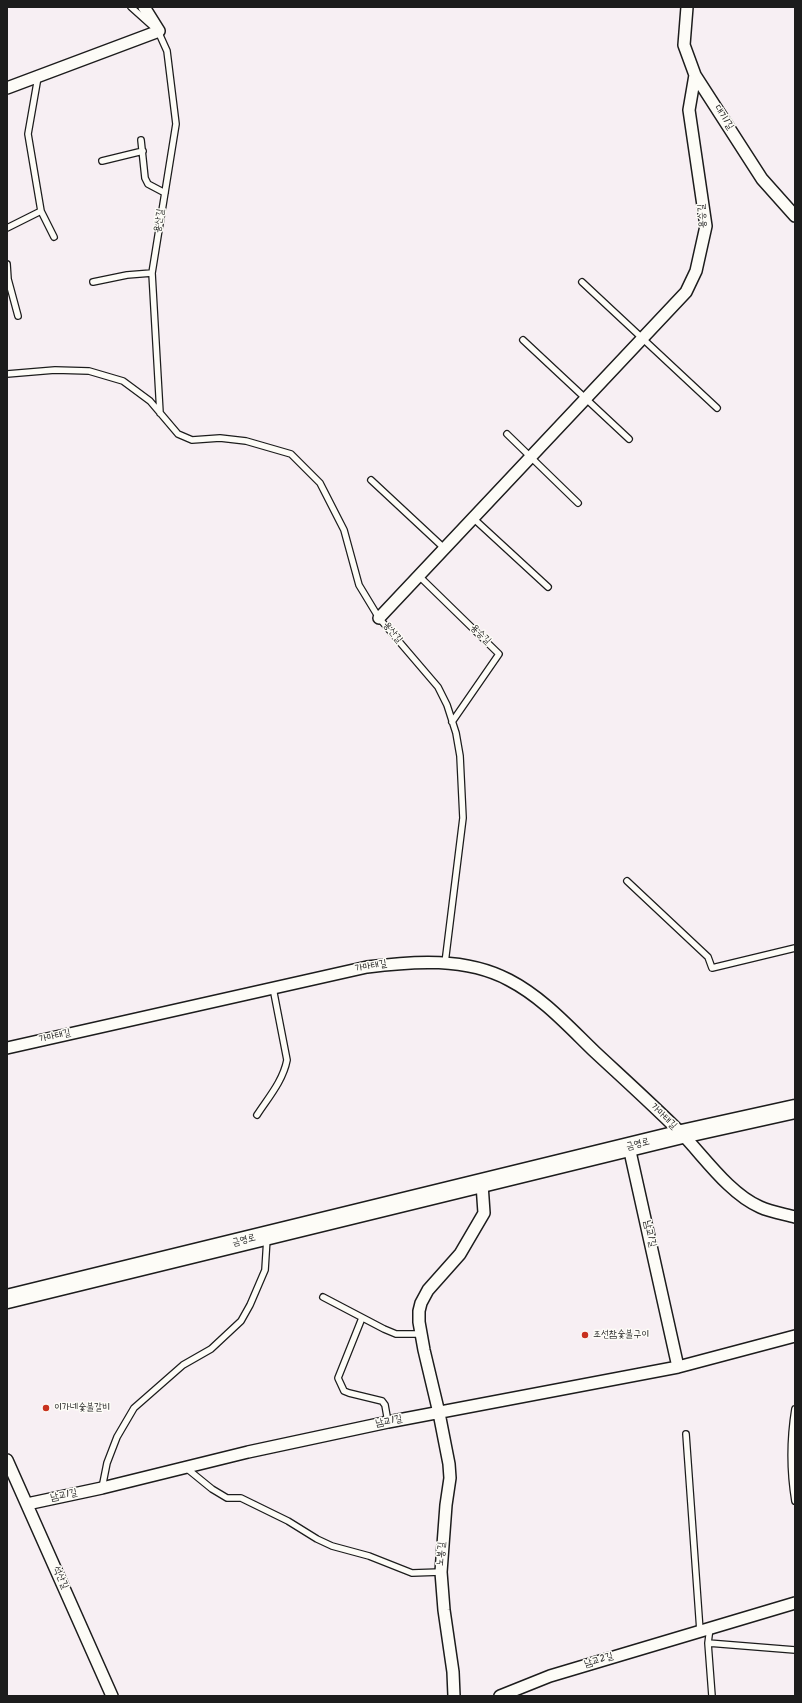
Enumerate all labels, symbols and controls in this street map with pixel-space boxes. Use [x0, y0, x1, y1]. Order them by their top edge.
street label: 대기1길 [711, 103, 735, 133]
street label: 용승길 [696, 204, 710, 228]
street label: 용산길 [152, 208, 168, 234]
street label: 용산길 [380, 620, 404, 646]
street label: 용승길 [467, 622, 493, 648]
street label: 가마태길 [354, 958, 388, 976]
street label: 가마태길 [38, 1028, 72, 1046]
street label: 가마태길 [647, 1102, 679, 1132]
street label: 금영로 [625, 1136, 651, 1154]
street label: 남교1길 [640, 1219, 658, 1249]
street label: 금영로 [231, 1232, 257, 1250]
place label: 조선참숯불구이 [593, 1329, 649, 1341]
marker: 조선참숯불구이 [580, 1330, 590, 1340]
place label: 이가네숯불갈비 [54, 1402, 110, 1414]
marker: 이가네숯불갈비 [41, 1403, 51, 1413]
street label: 남교1길 [374, 1414, 404, 1430]
street label: 남교1길 [49, 1487, 79, 1505]
street label: 노봉길 [435, 1542, 449, 1566]
street label: 석산길 [50, 1565, 70, 1591]
street label: 남교2길 [583, 1651, 615, 1671]

